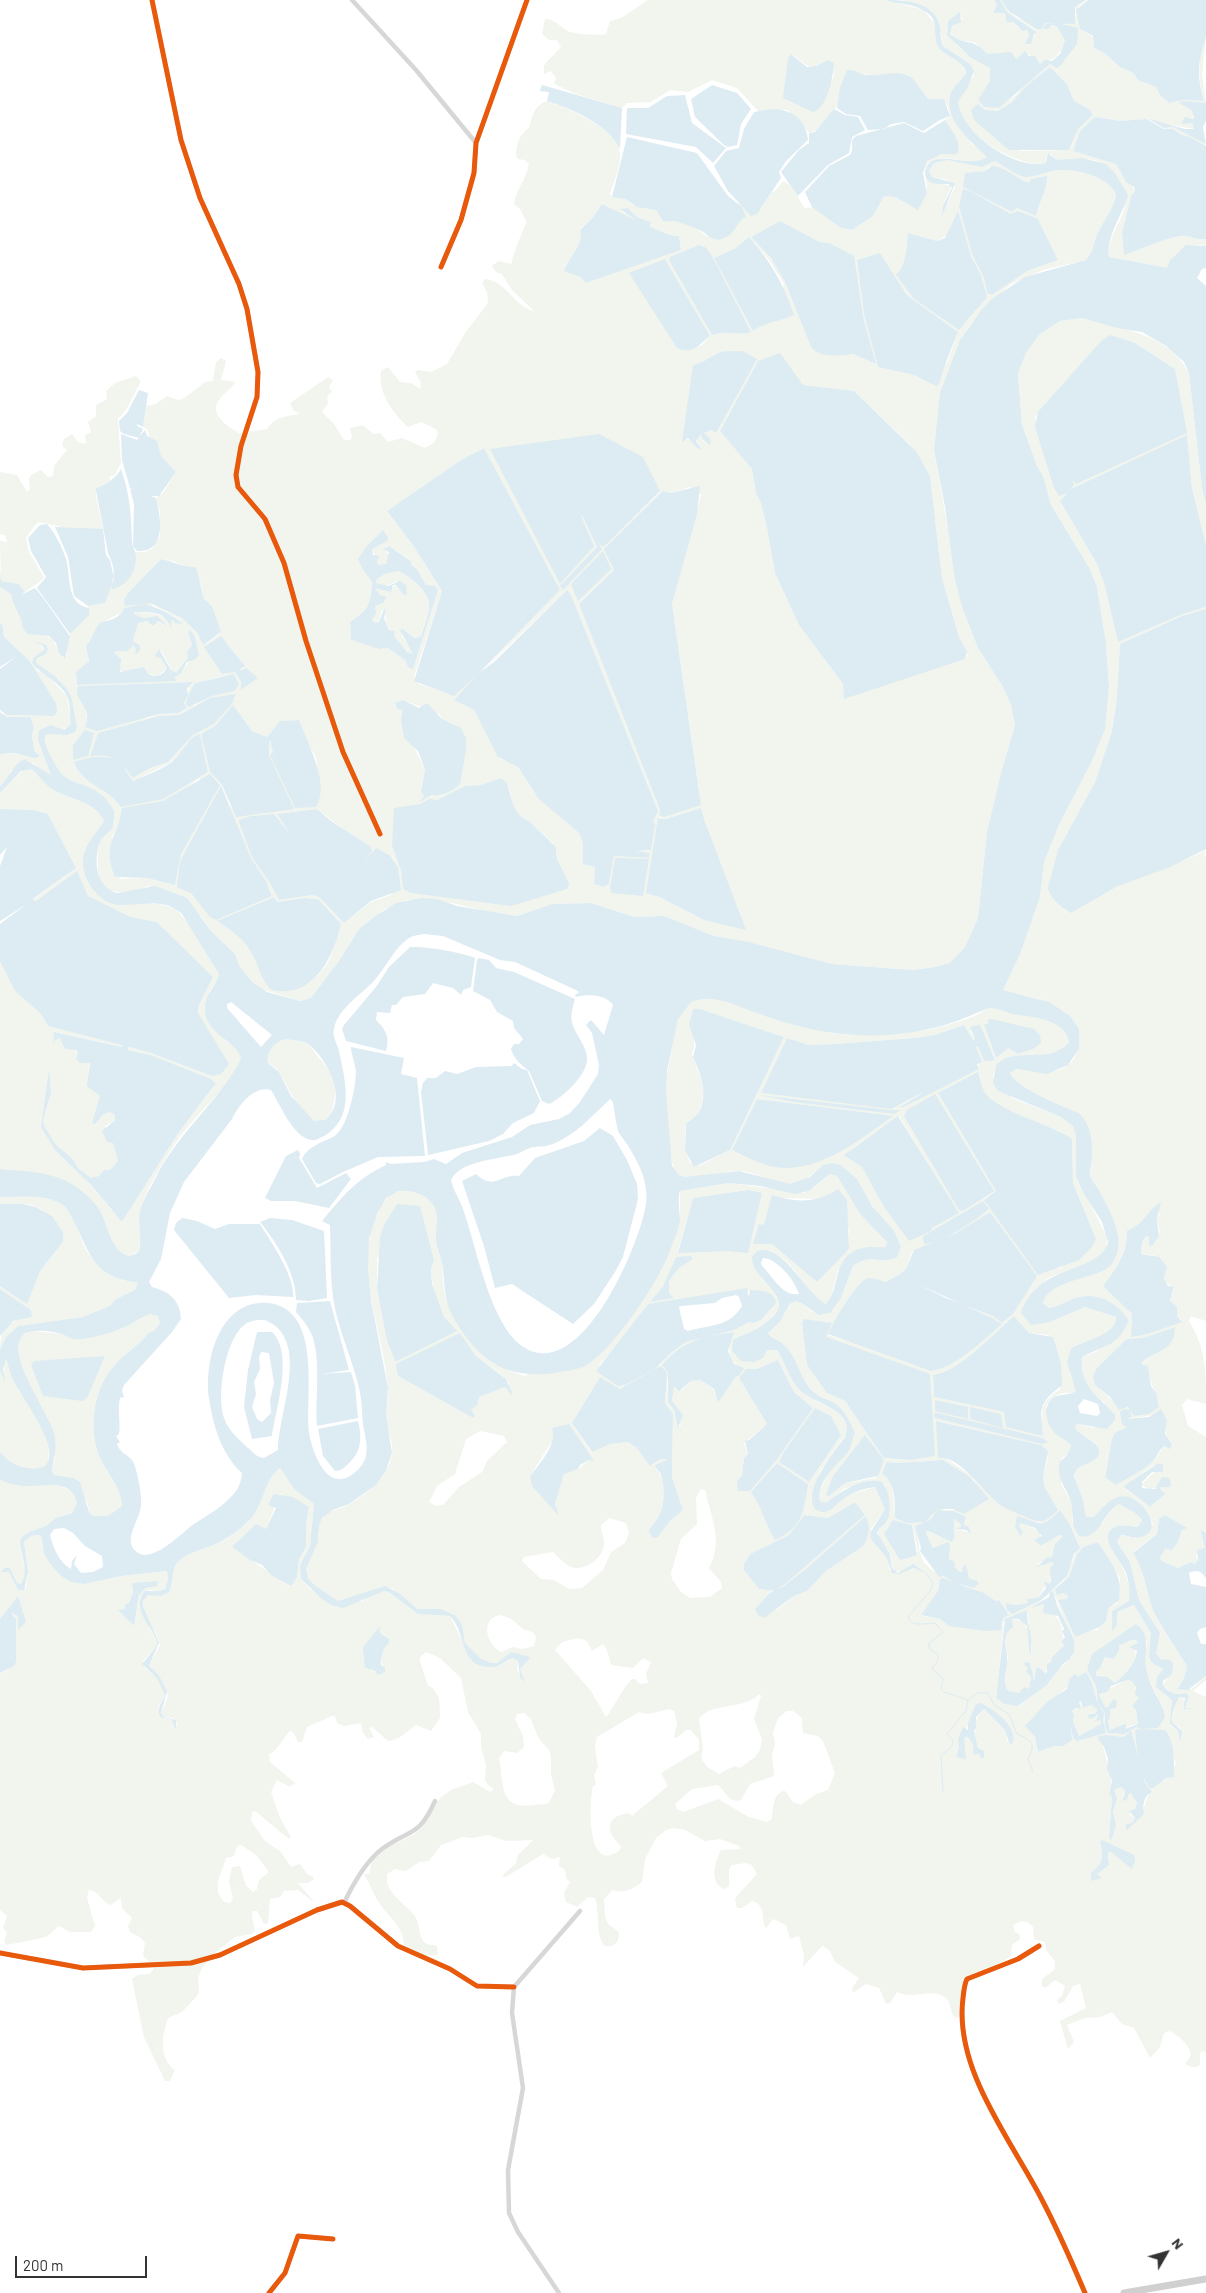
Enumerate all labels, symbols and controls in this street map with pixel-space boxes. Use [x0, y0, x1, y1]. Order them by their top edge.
north arrow [1141, 2228, 1191, 2278]
text: N [1169, 2235, 1188, 2252]
scale bar [18, 2246, 150, 2278]
text: 200 m [23, 2256, 63, 2274]

